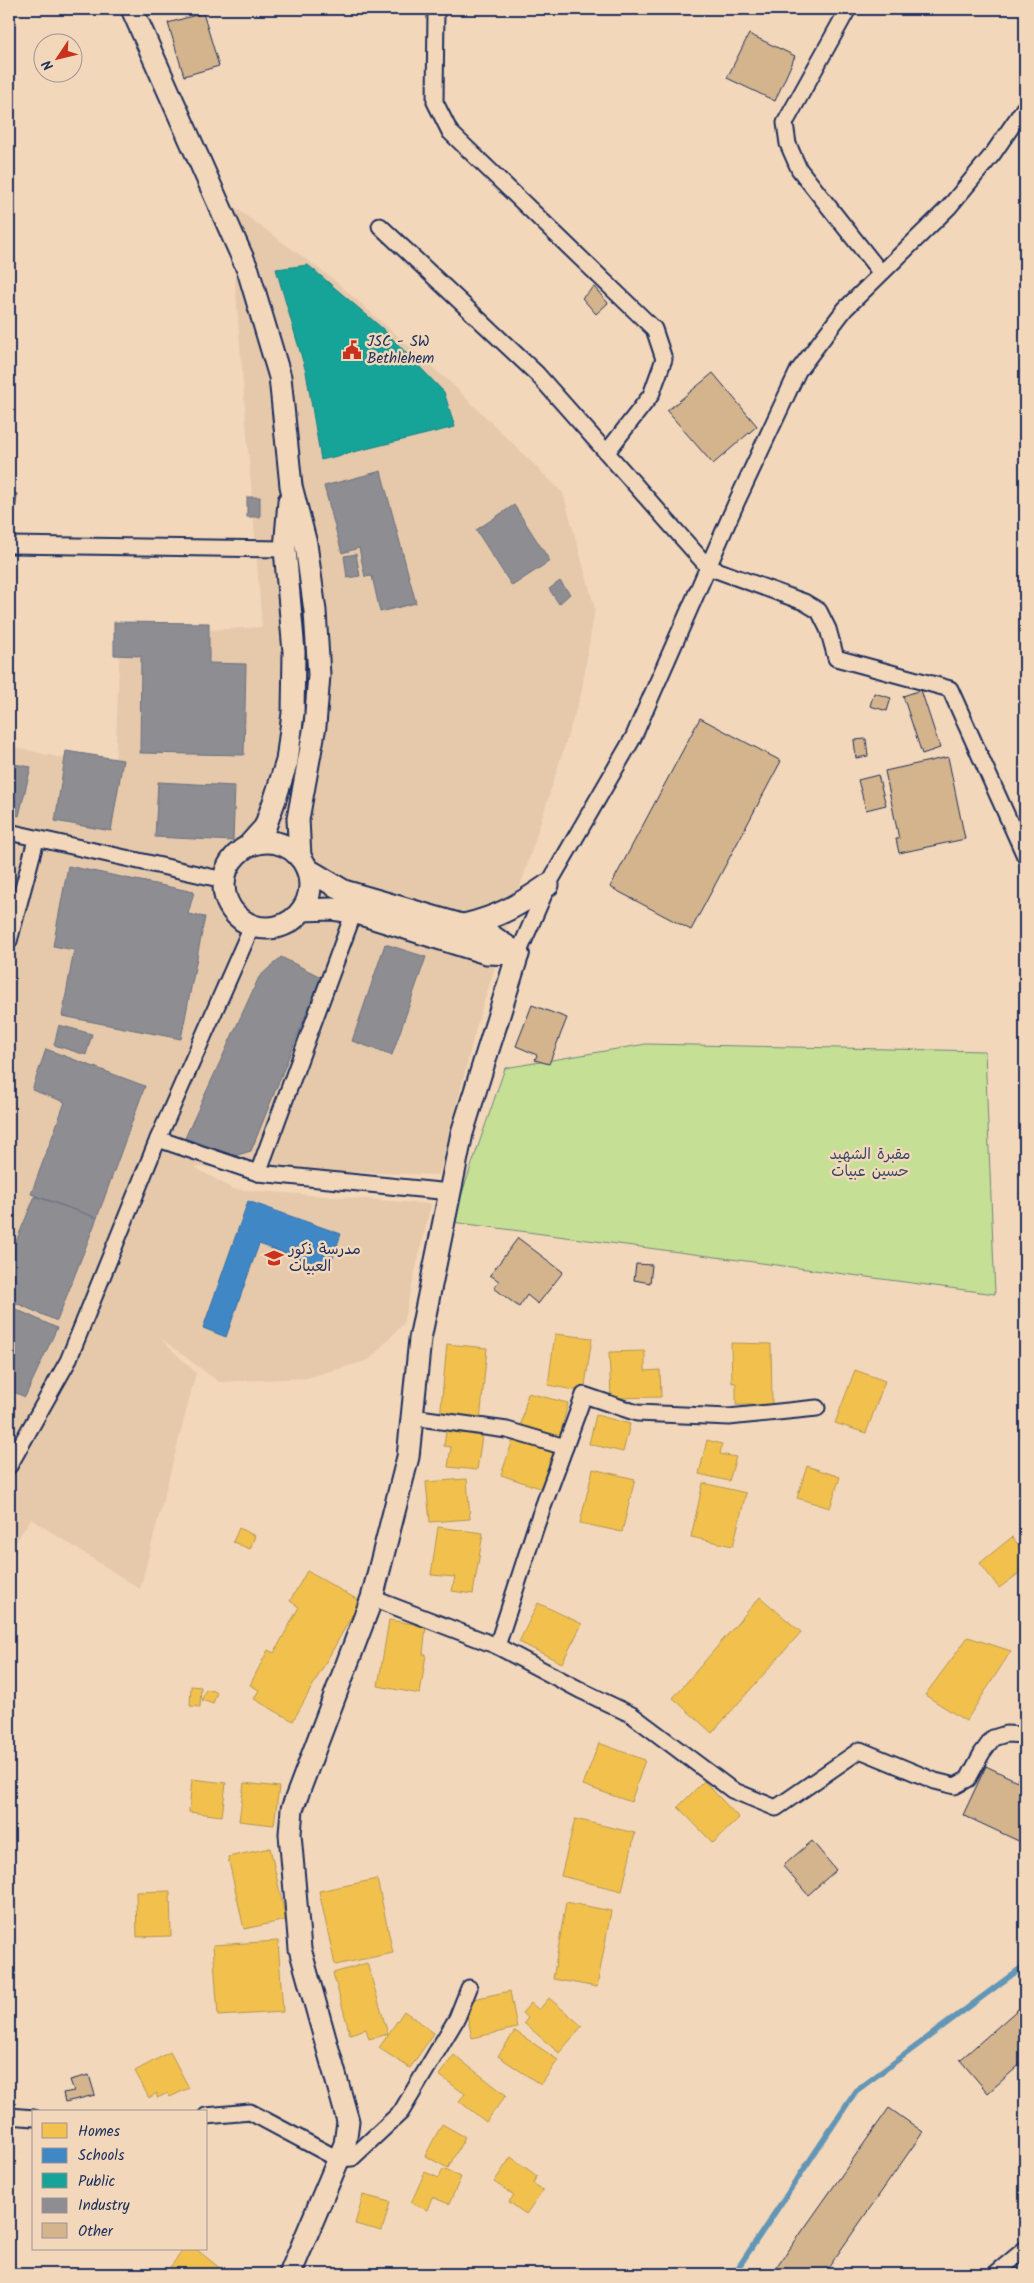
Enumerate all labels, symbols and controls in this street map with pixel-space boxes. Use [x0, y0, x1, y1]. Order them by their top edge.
north arrow [32, 32, 82, 82]
text: N [37, 55, 60, 75]
place label: JSC - SW Bethlehem [367, 330, 434, 371]
public building icon: JSC - SW Bethlehem [341, 339, 363, 361]
park label: مقبرة الشهيد حسين عبيات [829, 1143, 911, 1184]
place label: مدرسة ذكور العبيات [288, 1238, 361, 1279]
school or university icon: مدرسة ذكور العبيات [263, 1247, 285, 1269]
legend [32, 2110, 208, 2250]
text: Homes [78, 2120, 121, 2144]
text: Schools [78, 2144, 125, 2168]
text: Public [78, 2170, 115, 2194]
text: Industry [78, 2194, 131, 2218]
text: Other [78, 2220, 114, 2244]

